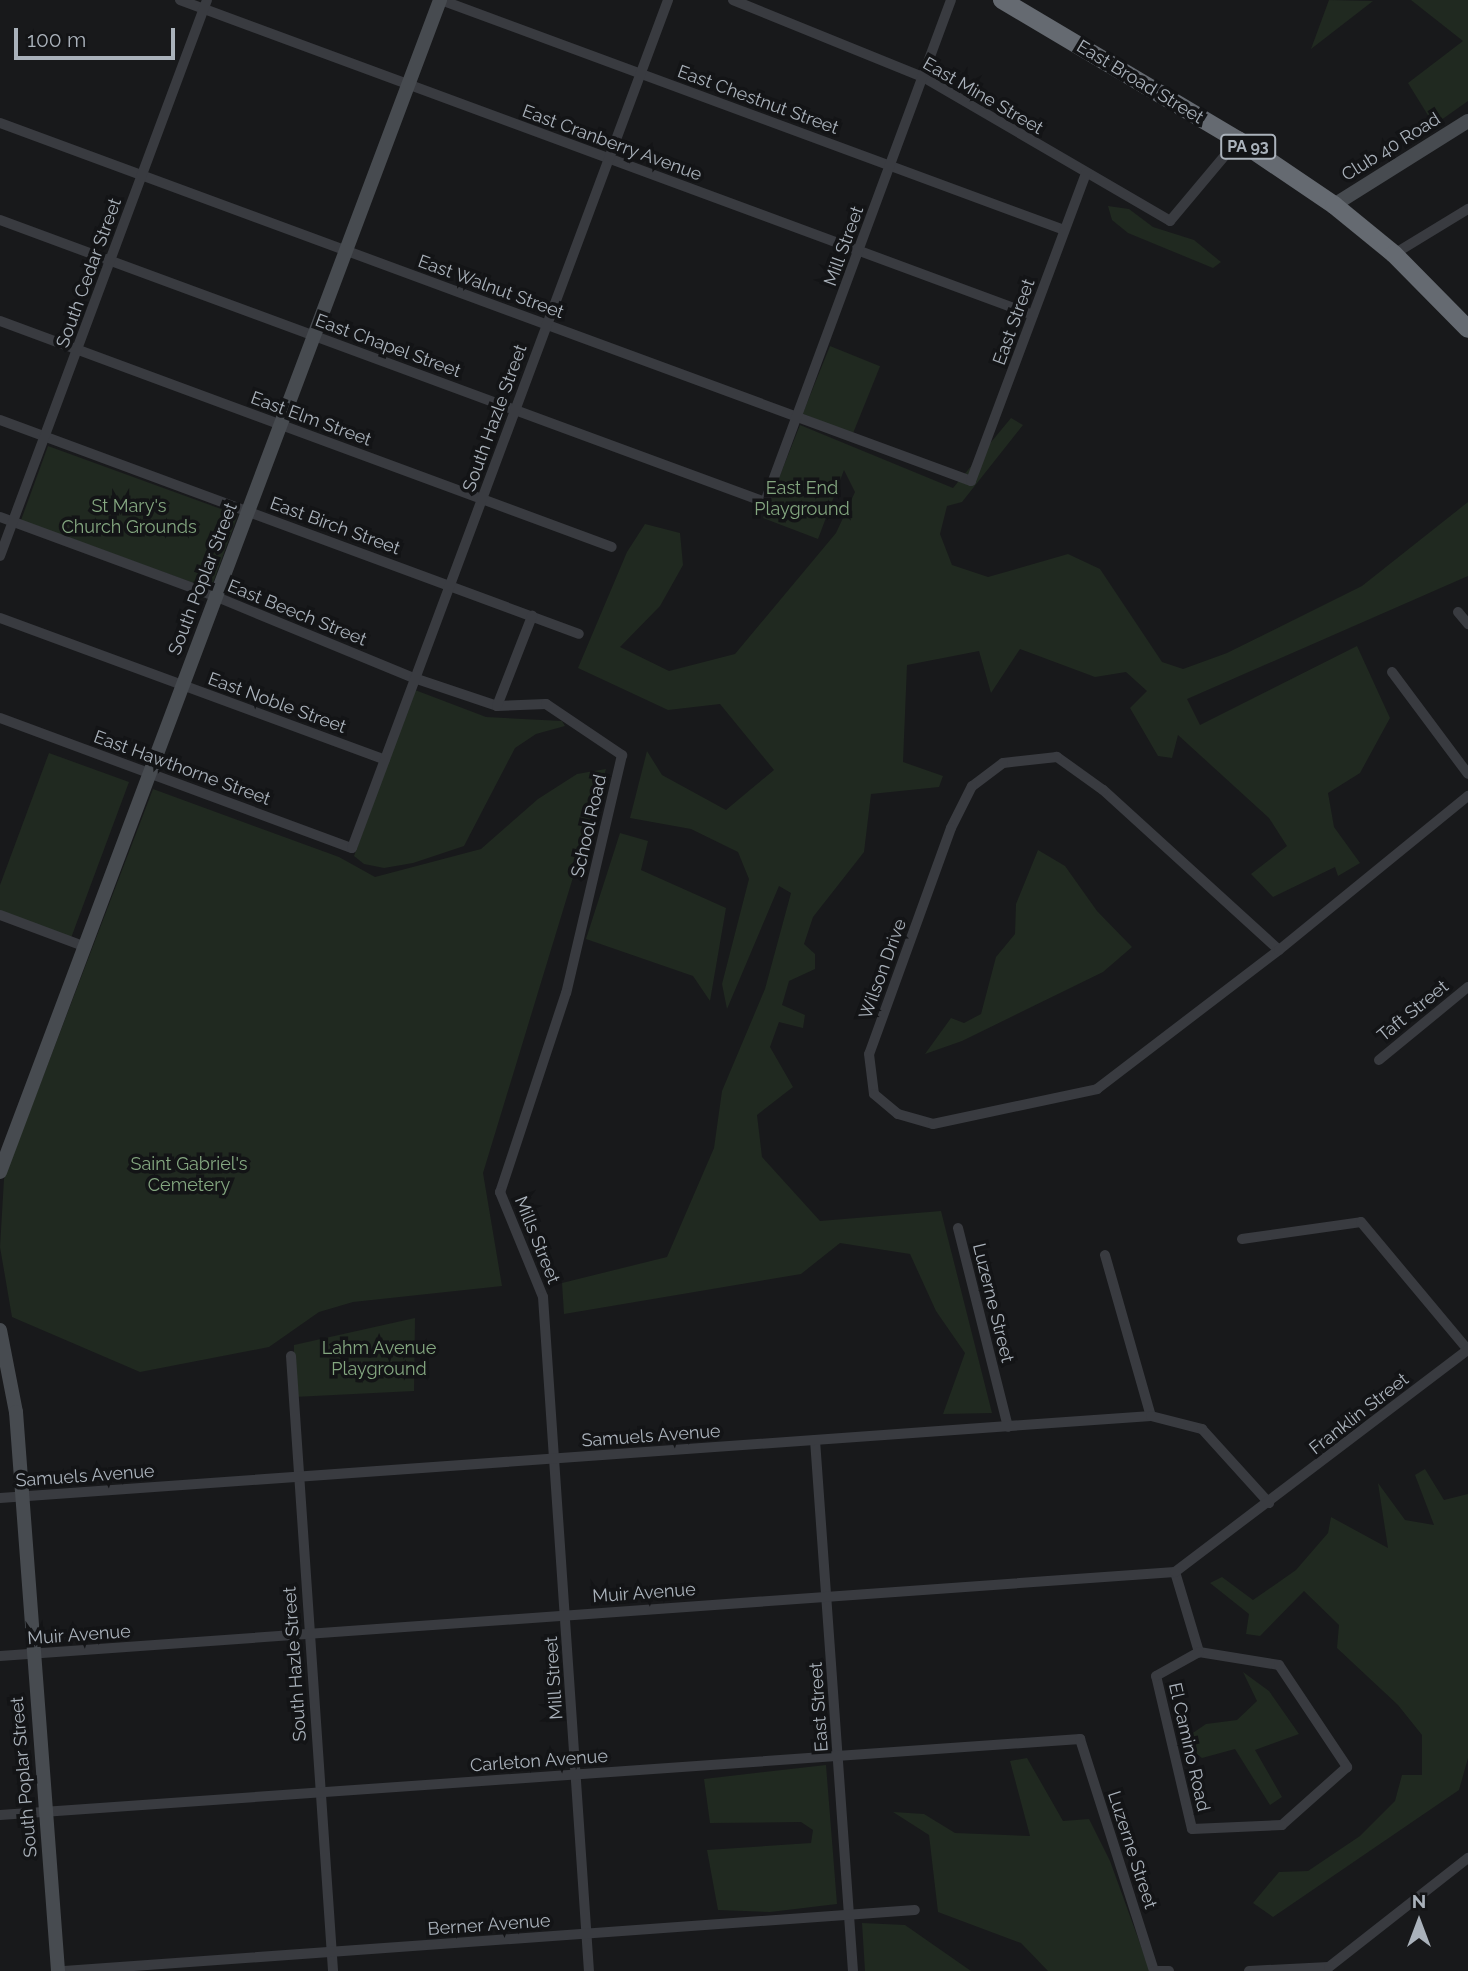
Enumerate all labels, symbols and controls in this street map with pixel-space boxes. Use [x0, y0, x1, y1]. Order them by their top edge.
scale bar [18, 14, 178, 58]
text: 100 m [27, 27, 86, 52]
street label: East Broad Street [1073, 36, 1207, 128]
street label: East Mine Street [919, 53, 1047, 139]
street label: East Chestnut Street [674, 61, 842, 139]
street label: East Cranberry Avenue [519, 100, 705, 186]
street label: Club 40 Road [1338, 108, 1444, 186]
road number: PA 93 [1218, 134, 1278, 160]
street label: South Cedar Street [52, 195, 126, 351]
street label: Mill Street [819, 203, 869, 289]
street label: East Walnut Street [415, 250, 567, 324]
street label: East Street [988, 276, 1040, 368]
street label: East Chapel Street [312, 310, 464, 382]
street label: South Hazle Street [458, 341, 532, 495]
street label: East Elm Street [248, 387, 374, 451]
park label: East End Playground [754, 478, 850, 520]
street label: East Birch Street [267, 492, 403, 560]
park label: St Mary's Church Grounds [61, 496, 197, 538]
street label: South Poplar Street [164, 500, 242, 658]
street label: East Beech Street [224, 575, 370, 651]
street label: East Noble Street [205, 668, 349, 738]
street label: East Hawthorne Street [91, 726, 273, 810]
street label: School Road [567, 772, 611, 880]
street label: Wilson Drive [855, 916, 911, 1022]
street label: Taft Street [1373, 976, 1453, 1046]
park label: Saint Gabriel's Cemetery [130, 1154, 248, 1196]
street label: Mills Street [510, 1193, 564, 1287]
street label: Luzerne Street [968, 1241, 1018, 1365]
park label: Lahm Avenue Playground [321, 1338, 437, 1380]
street label: Franklin Street [1305, 1369, 1413, 1459]
street label: Samuels Avenue [580, 1420, 722, 1452]
street label: Samuels Avenue [14, 1460, 156, 1492]
street label: Muir Avenue [591, 1579, 697, 1607]
street label: South Hazle Street [279, 1586, 311, 1742]
street label: Muir Avenue [26, 1621, 132, 1649]
street label: Mill Street [540, 1635, 568, 1721]
street label: East Street [805, 1661, 833, 1753]
street label: El Camino Road [1164, 1680, 1214, 1814]
street label: South Poplar Street [6, 1695, 42, 1859]
street label: Carleton Avenue [469, 1745, 609, 1777]
street label: Luzerne Street [1103, 1789, 1161, 1911]
north arrow [1384, 1887, 1454, 1957]
text: N [1412, 1890, 1426, 1912]
street label: Berner Avenue [426, 1910, 552, 1940]

